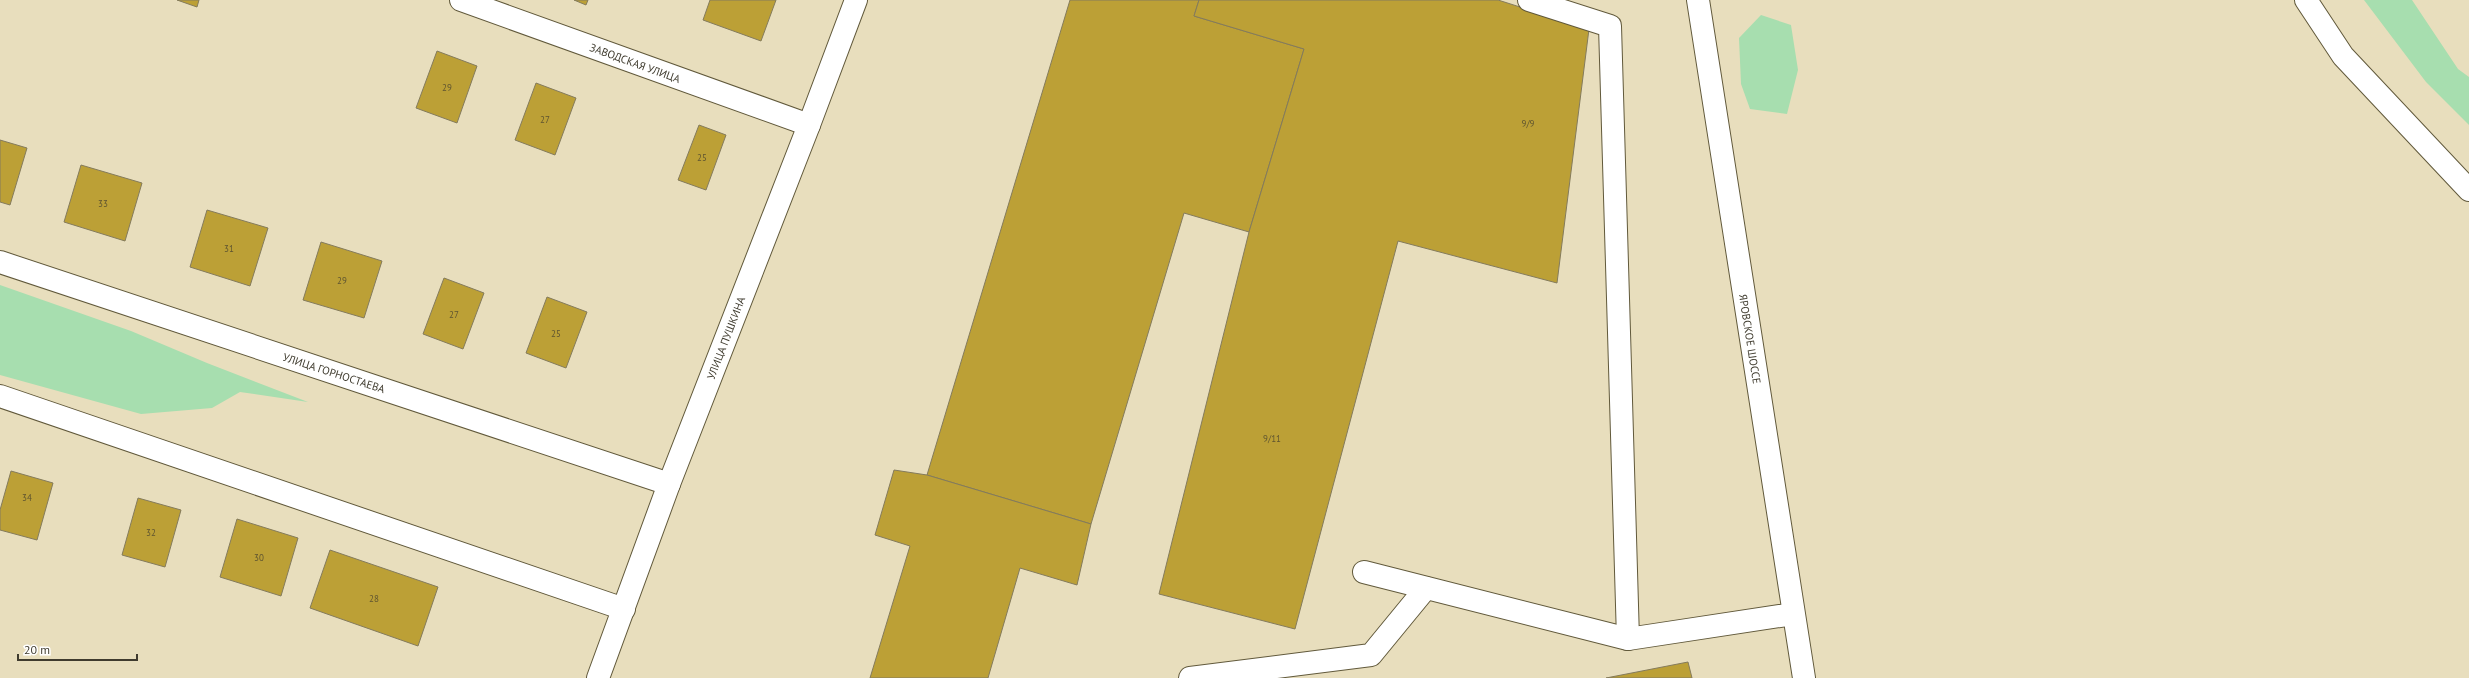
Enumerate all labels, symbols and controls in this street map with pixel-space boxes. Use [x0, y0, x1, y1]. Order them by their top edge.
street label: ЗАВОДСКАЯ УЛИЦА [588, 40, 683, 86]
house number: 29 [442, 82, 452, 93]
house number: 27 [540, 114, 550, 125]
house number: 9/9 [1522, 118, 1535, 129]
house number: 25 [697, 152, 707, 163]
house number: 33 [98, 198, 108, 209]
house number: 31 [224, 243, 234, 254]
house number: 29 [337, 275, 347, 286]
street label: ЯРОВСКОЕ ШОССЕ [1736, 293, 1764, 385]
street label: УЛИЦА ПУШКИНА [704, 294, 748, 381]
house number: 27 [449, 309, 459, 320]
house number: 25 [551, 328, 561, 339]
street label: УЛИЦА ГОРНОСТАЕВА [281, 350, 387, 396]
house number: 9/11 [1263, 433, 1281, 444]
house number: 34 [22, 492, 32, 503]
house number: 32 [146, 527, 156, 538]
house number: 30 [254, 552, 264, 563]
house number: 28 [369, 593, 379, 604]
scale bar [18, 636, 137, 662]
text: 20 m [24, 642, 50, 657]

